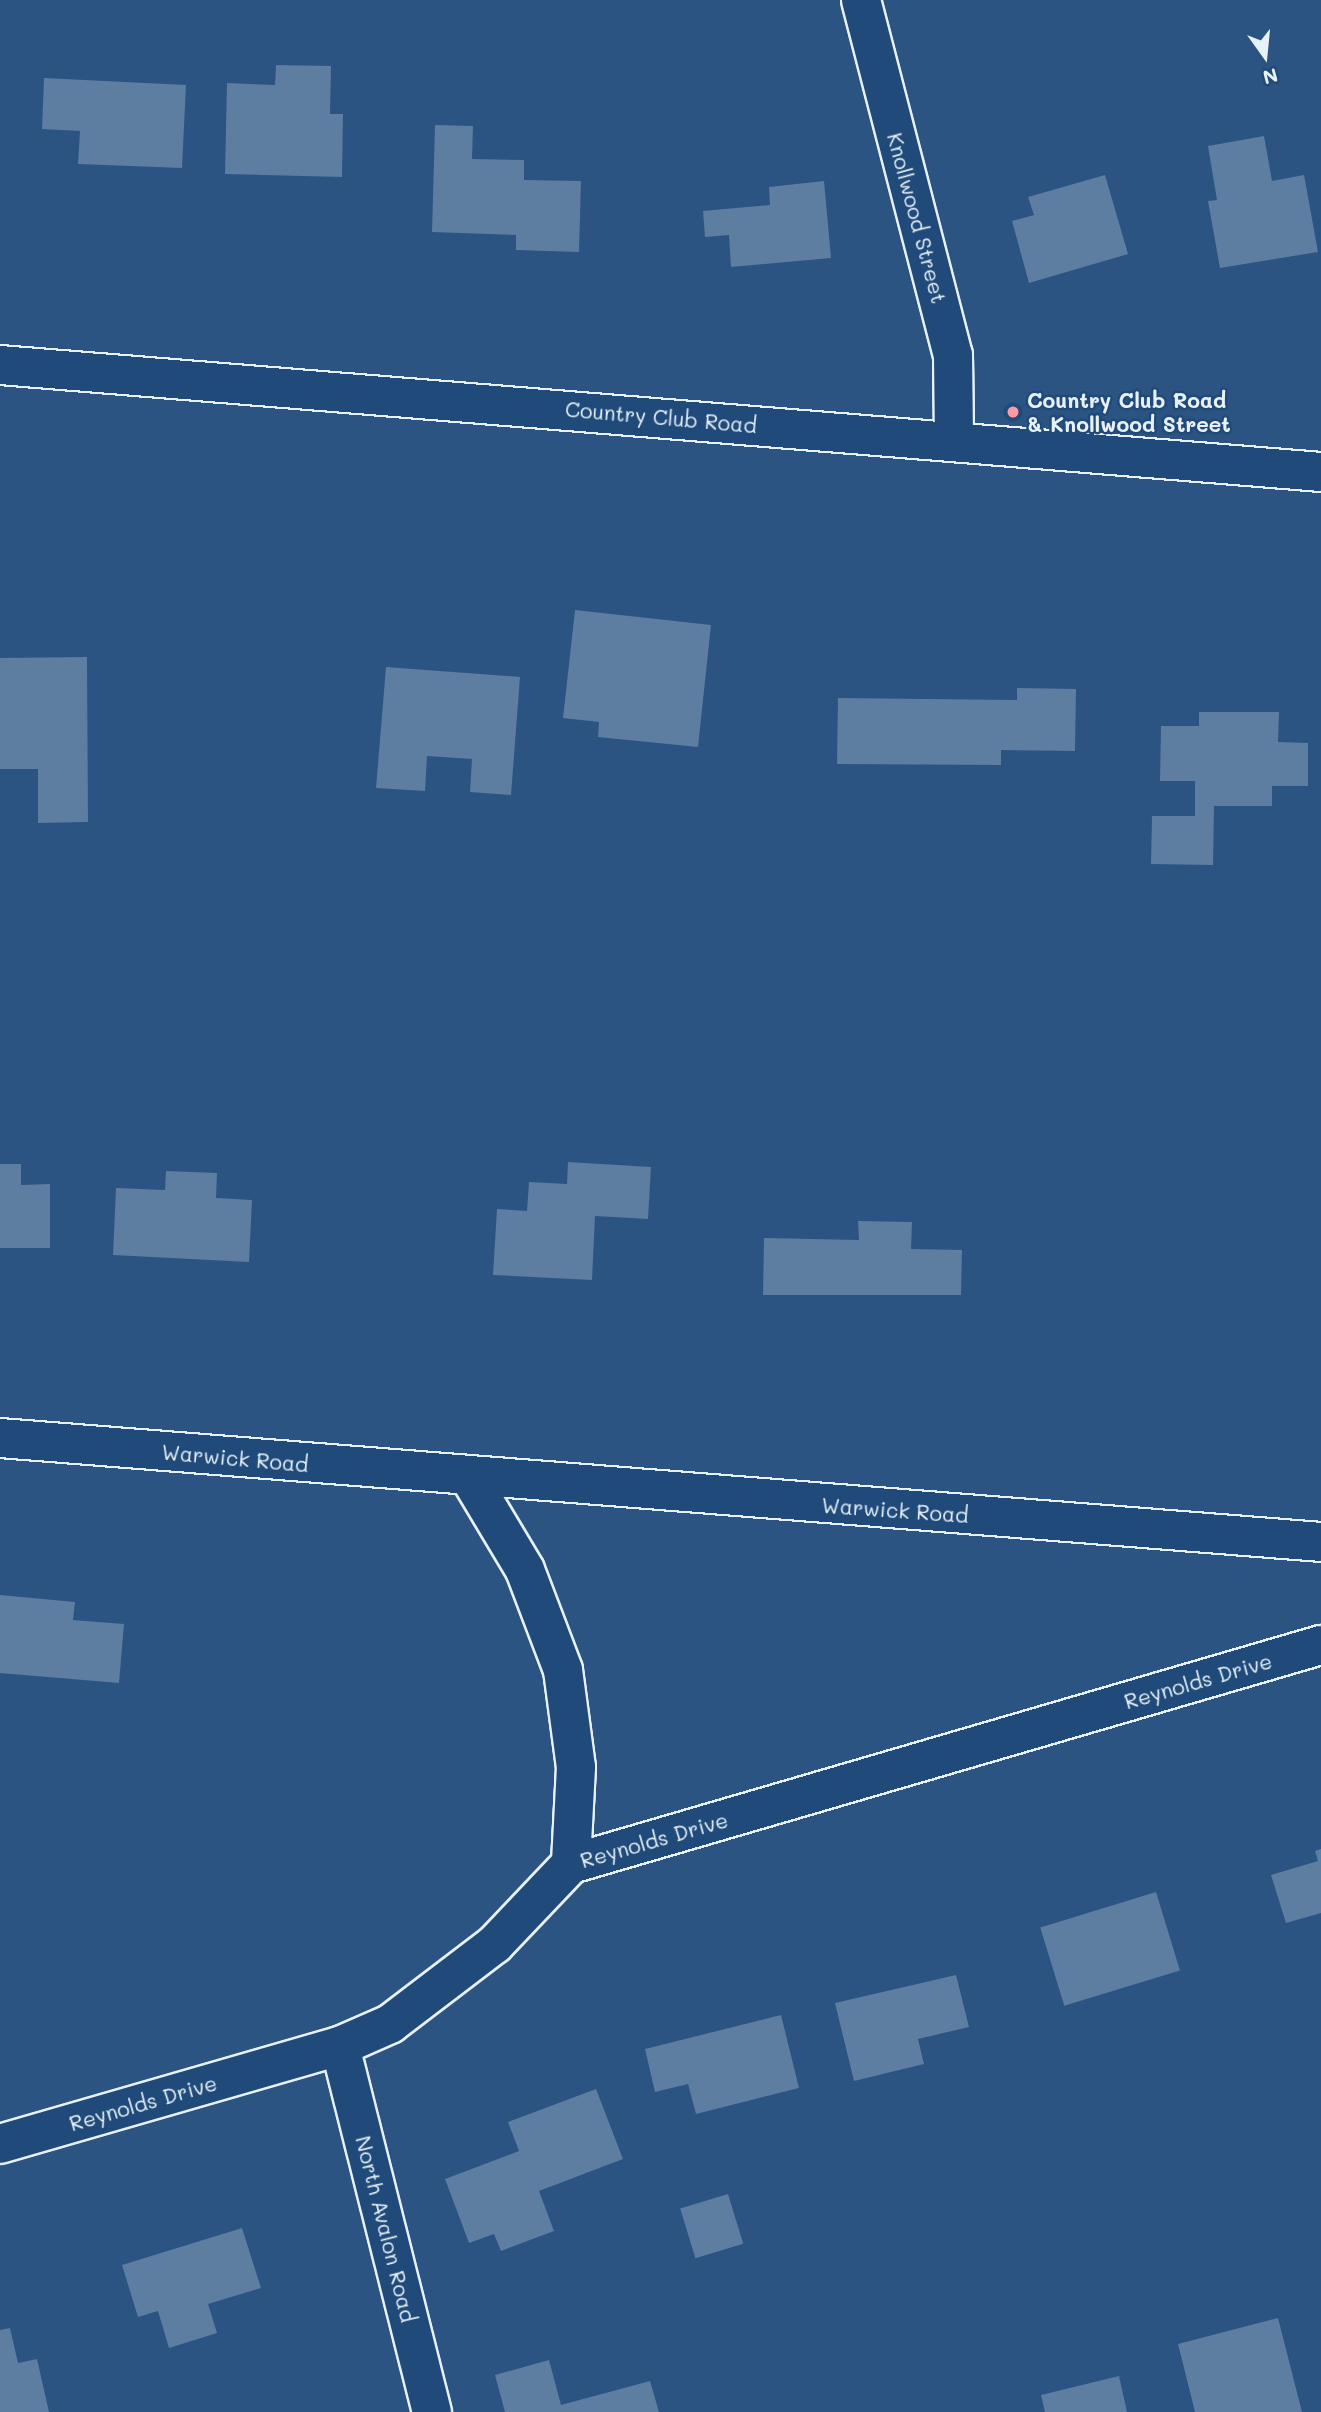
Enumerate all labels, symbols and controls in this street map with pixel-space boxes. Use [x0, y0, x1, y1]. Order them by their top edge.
north arrow [1230, 21, 1300, 91]
text: N [1260, 63, 1281, 91]
street label: Knollwood Street [882, 130, 952, 306]
place label: Country Club Road & Knollwood Street [1027, 387, 1231, 437]
street label: Country Club Road [564, 396, 758, 438]
marker: Country Club Road & Knollwood Street [1005, 404, 1021, 420]
street label: Warwick Road [161, 1439, 309, 1477]
street label: Warwick Road [821, 1492, 969, 1528]
street label: Reynolds Drive [1121, 1648, 1275, 1714]
street label: Reynolds Drive [577, 1807, 731, 1873]
street label: Reynolds Drive [66, 2070, 220, 2136]
street label: North Avalon Road [351, 2133, 421, 2325]

